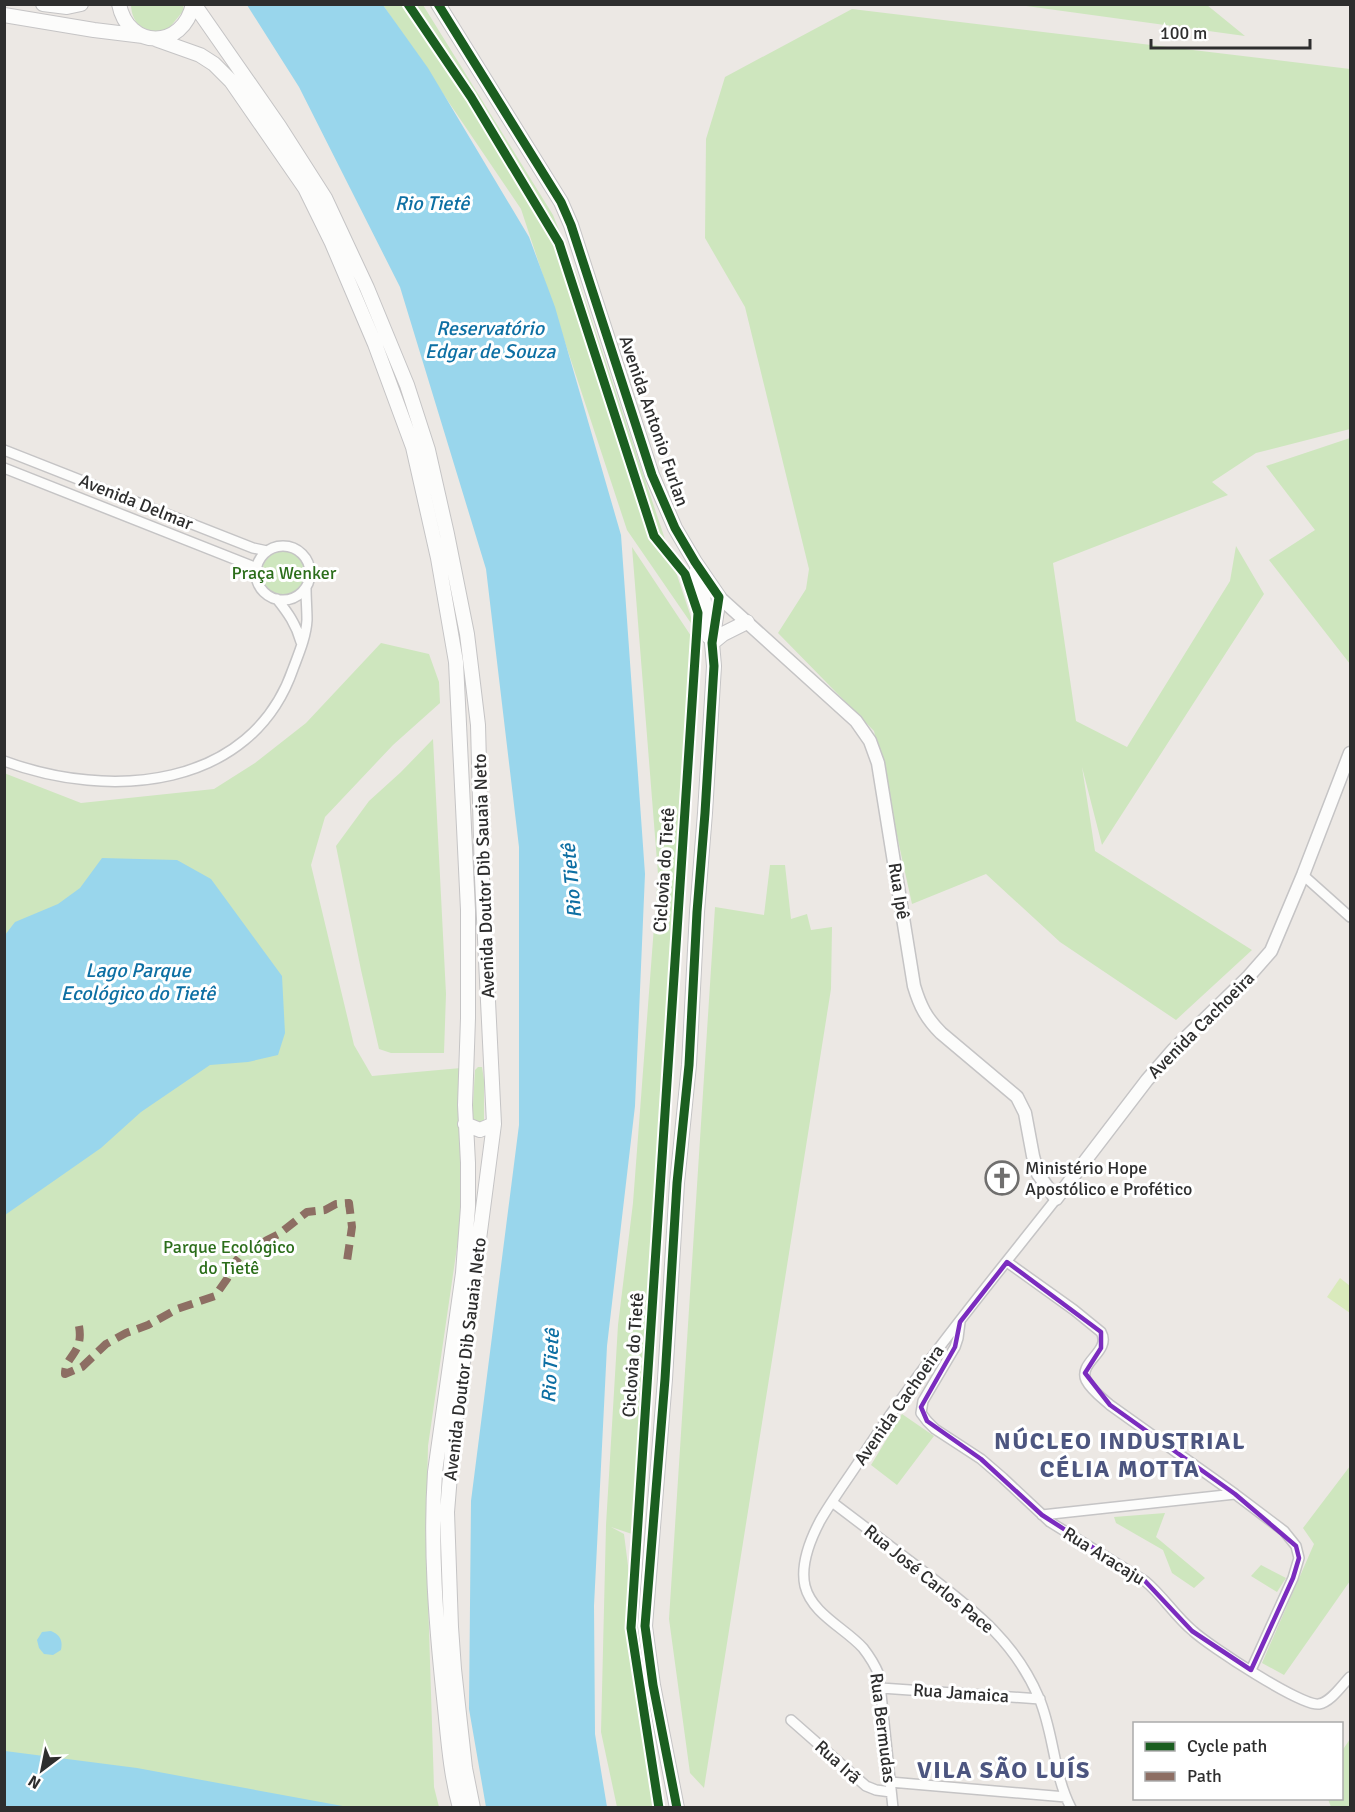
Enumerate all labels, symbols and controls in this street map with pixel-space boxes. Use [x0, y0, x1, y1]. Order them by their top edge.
scale bar [1151, 12, 1310, 50]
text: 100 m [1160, 22, 1207, 44]
water label: Rio Tietê [395, 191, 470, 216]
water label: Reservatório Edgar de Souza [425, 316, 556, 364]
street label: Avenida Antonio Furlan [614, 333, 694, 509]
street label: Avenida Delmar [76, 469, 197, 535]
park label: Praça Wenker [232, 562, 337, 584]
street label: Avenida Doutor Dib Sauaia Neto [469, 753, 499, 999]
street label: Ciclovia do Tietê [649, 807, 679, 933]
water label: Rio Tietê [556, 842, 587, 919]
street label: Rua Ipê [884, 861, 914, 921]
water label: Lago Parque Ecológico do Tietê [61, 958, 216, 1006]
street label: Avenida Cachoeira [1143, 967, 1259, 1083]
place label: Ministério Hope Apostólico e Profético [1025, 1157, 1192, 1200]
church icon: Ministério Hope Apostólico e Profético [984, 1160, 1020, 1196]
park label: Parque Ecológico do Tietê [163, 1236, 295, 1279]
street label: Avenida Doutor Dib Sauaia Neto [439, 1236, 491, 1482]
street label: Ciclovia do Tietê [618, 1292, 648, 1418]
water label: Rio Tietê [536, 1327, 565, 1404]
street label: Avenida Cachoeira [849, 1341, 949, 1469]
district label: NÚCLEO INDUSTRIAL CÉLIA MOTTA [994, 1426, 1246, 1484]
street label: Rua José Carlos Pace [860, 1520, 998, 1638]
street label: Rua Aracaju [1059, 1522, 1149, 1590]
street label: Rua Bermudas [865, 1672, 901, 1784]
street label: Rua Jamaica [912, 1679, 1010, 1707]
legend [1133, 1722, 1343, 1800]
text: Cycle path [1187, 1735, 1267, 1757]
street label: Rua Irã [810, 1736, 866, 1788]
north arrow [12, 1740, 72, 1800]
district label: VILA SÃO LUÍS [917, 1755, 1091, 1785]
text: Path [1187, 1765, 1222, 1787]
text: N [25, 1770, 45, 1793]

